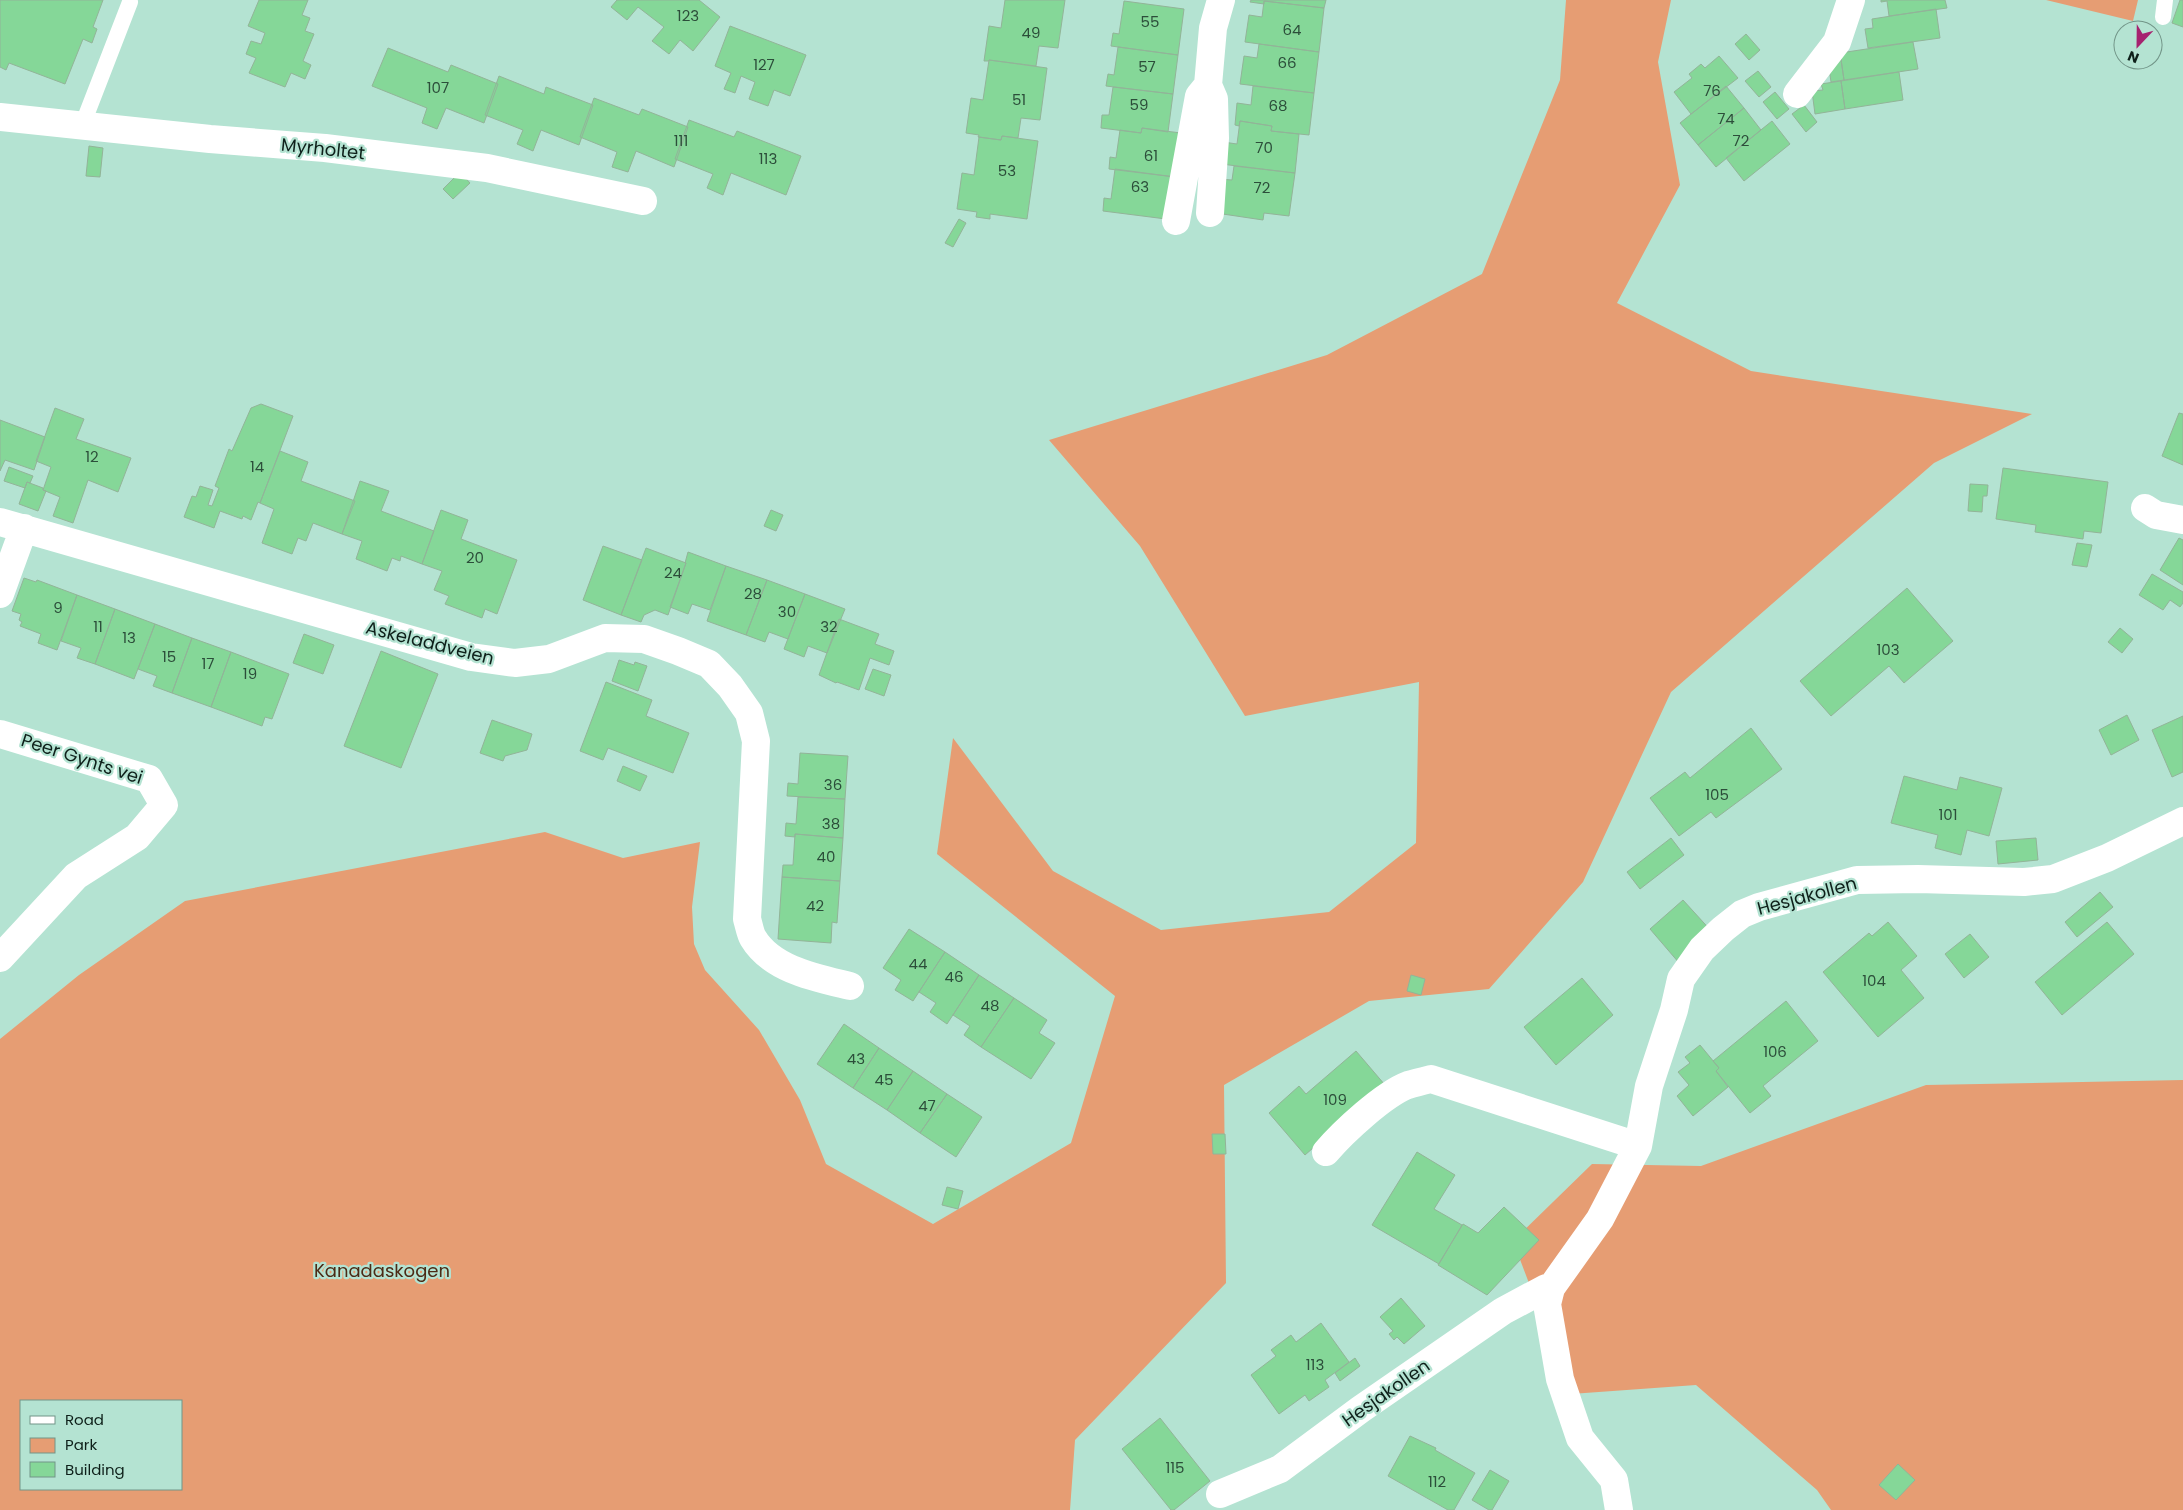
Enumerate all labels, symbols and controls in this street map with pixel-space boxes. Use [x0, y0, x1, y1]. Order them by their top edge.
house number: 123 [677, 5, 699, 26]
house number: 55 [1141, 11, 1159, 32]
house number: 64 [1283, 19, 1301, 40]
north arrow [2113, 20, 2163, 70]
house number: 49 [1022, 22, 1040, 43]
text: N [2125, 46, 2142, 68]
house number: 66 [1277, 52, 1297, 73]
house number: 127 [753, 54, 775, 75]
house number: 57 [1138, 56, 1156, 77]
house number: 107 [427, 77, 449, 98]
house number: 76 [1703, 80, 1721, 101]
house number: 51 [1012, 89, 1026, 110]
house number: 59 [1130, 94, 1148, 115]
house number: 68 [1269, 95, 1288, 116]
house number: 74 [1717, 108, 1735, 129]
house number: 111 [674, 130, 688, 151]
house number: 72 [1733, 130, 1749, 151]
street label: Myrholtet [280, 132, 366, 165]
house number: 70 [1255, 137, 1273, 158]
house number: 61 [1144, 145, 1158, 166]
house number: 113 [759, 148, 777, 169]
house number: 53 [998, 160, 1016, 181]
house number: 63 [1131, 176, 1149, 197]
house number: 72 [1254, 177, 1270, 198]
house number: 12 [85, 446, 99, 467]
house number: 14 [250, 456, 264, 477]
house number: 20 [466, 547, 484, 568]
house number: 24 [664, 562, 682, 583]
house number: 28 [744, 583, 762, 604]
house number: 9 [53, 597, 63, 618]
house number: 30 [778, 601, 796, 622]
street label: Askeladdveien [363, 615, 497, 671]
house number: 11 [93, 616, 103, 637]
house number: 32 [820, 616, 838, 637]
house number: 13 [122, 627, 136, 648]
house number: 103 [1876, 639, 1900, 660]
house number: 15 [162, 646, 176, 667]
house number: 17 [202, 653, 215, 674]
house number: 19 [243, 663, 257, 684]
street label: Peer Gynts vei [18, 727, 146, 790]
house number: 36 [824, 774, 842, 795]
house number: 105 [1705, 784, 1729, 805]
house number: 101 [1938, 804, 1958, 825]
house number: 38 [822, 813, 840, 834]
house number: 40 [817, 846, 835, 867]
street label: Hesjakollen [1754, 870, 1859, 921]
house number: 42 [806, 895, 824, 916]
house number: 44 [909, 953, 927, 974]
house number: 46 [945, 966, 963, 987]
house number: 104 [1862, 970, 1886, 991]
house number: 48 [981, 995, 999, 1016]
house number: 106 [1763, 1041, 1787, 1062]
house number: 43 [847, 1048, 865, 1069]
house number: 45 [875, 1069, 893, 1090]
house number: 109 [1323, 1089, 1347, 1110]
house number: 47 [918, 1095, 936, 1116]
park label: Kanadaskogen [314, 1258, 450, 1283]
street label: Hesjakollen [1337, 1353, 1435, 1432]
house number: 113 [1306, 1354, 1324, 1375]
legend [20, 1400, 182, 1490]
text: Road [65, 1409, 104, 1430]
text: Park [65, 1434, 97, 1455]
house number: 115 [1165, 1457, 1185, 1478]
text: Building [65, 1459, 125, 1480]
house number: 112 [1428, 1471, 1446, 1492]

